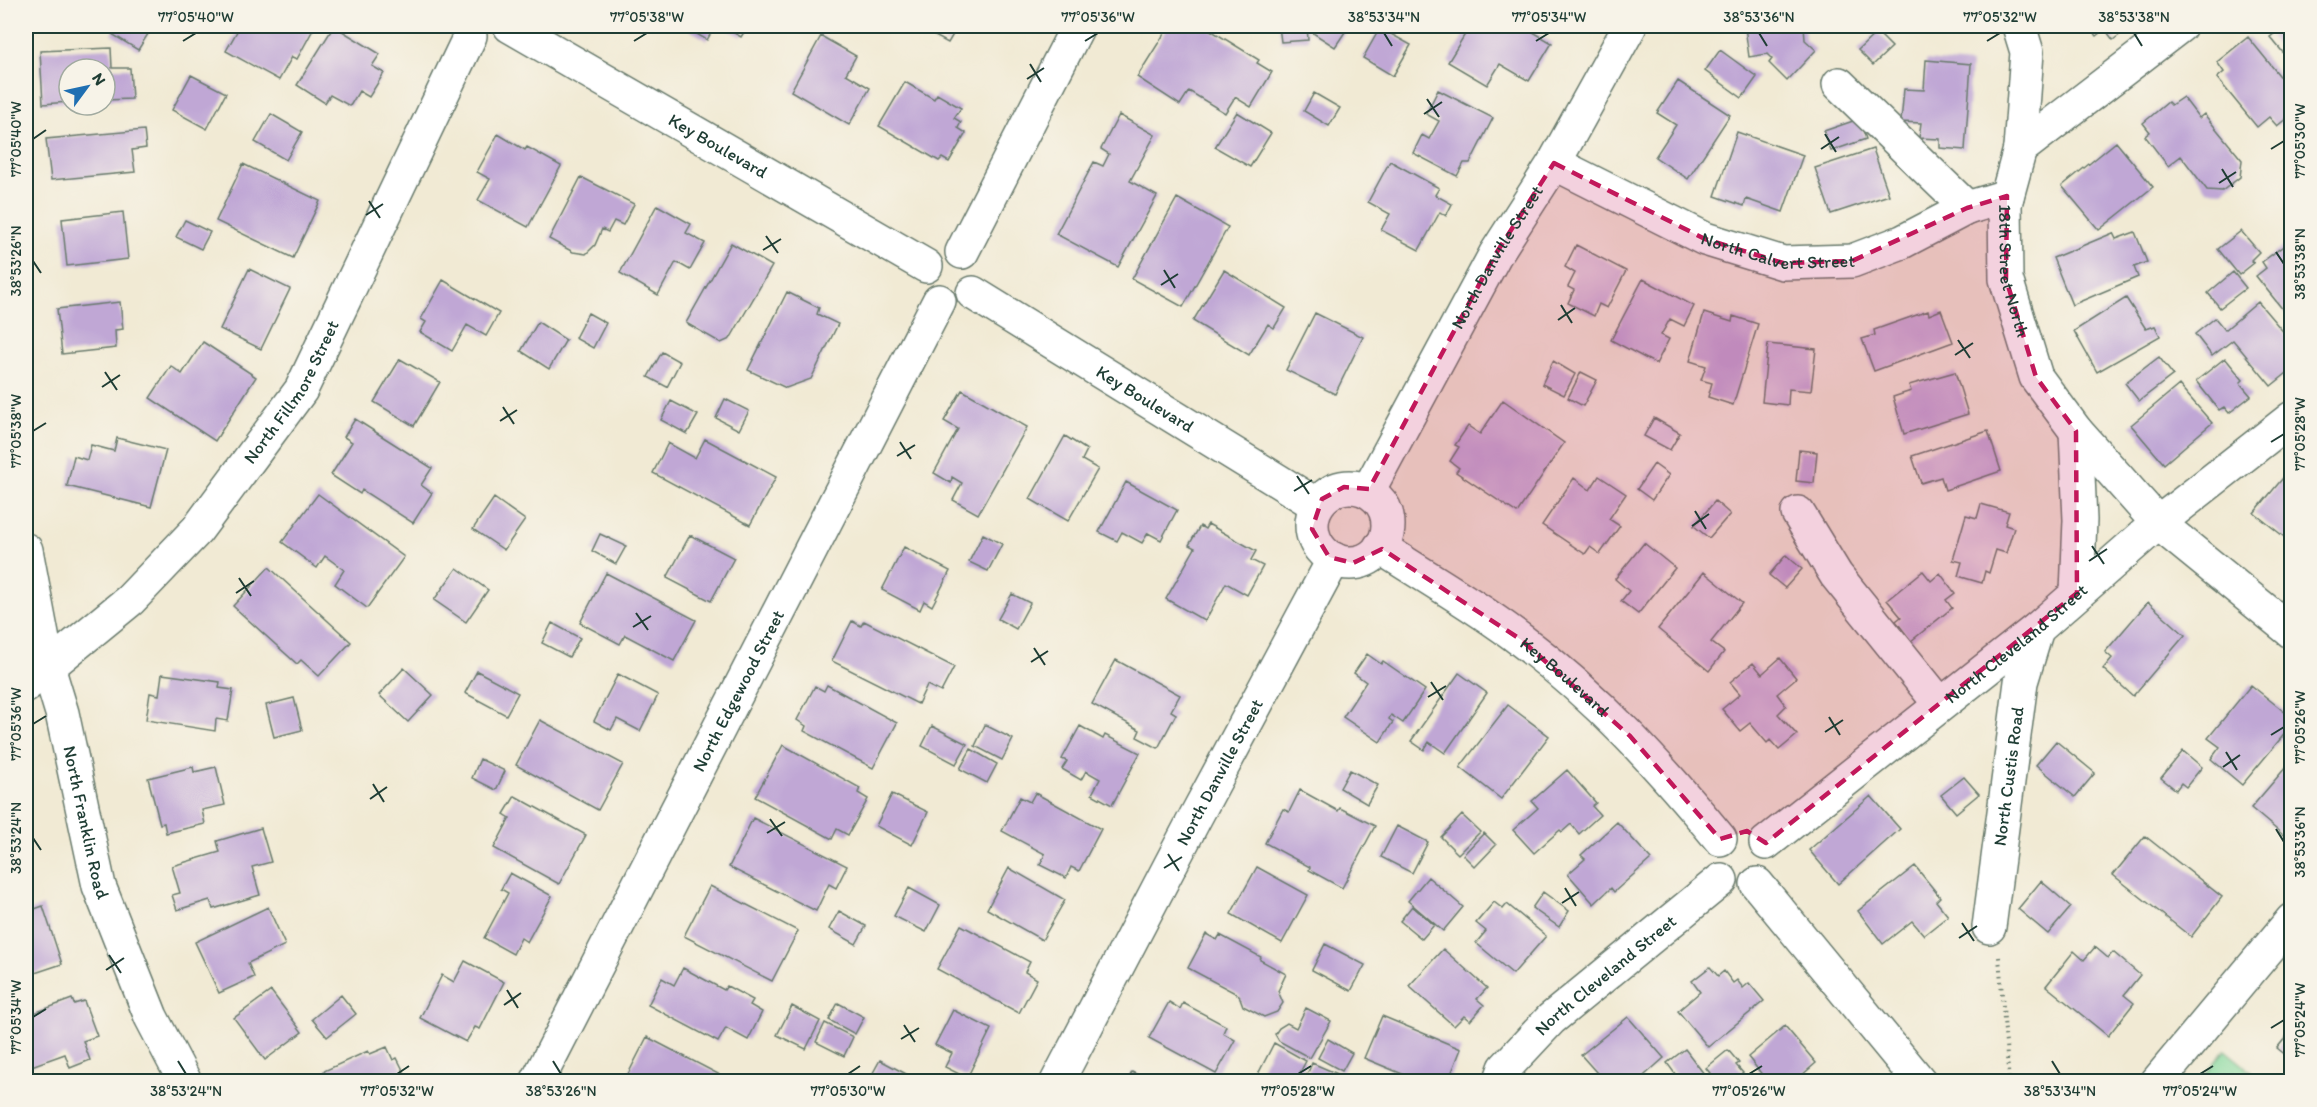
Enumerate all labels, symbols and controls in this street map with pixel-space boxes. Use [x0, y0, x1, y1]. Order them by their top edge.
text: 77°05'40"W [158, 8, 234, 26]
text: 77°05'38"W [610, 8, 684, 26]
text: 77°05'36"W [1061, 8, 1135, 26]
text: 38°53'34"N [1348, 8, 1420, 26]
text: 77°05'34"W [1512, 8, 1587, 26]
text: 38°53'36"N [1723, 8, 1795, 26]
text: 77°05'32"W [1963, 8, 2037, 26]
text: 38°53'38"N [2098, 8, 2170, 26]
north arrow [57, 57, 117, 117]
text: N [88, 69, 110, 89]
text: 77°05'40"W [7, 101, 25, 177]
text: 77°05'30"W [2291, 103, 2309, 178]
street label: Key Boulevard [664, 109, 772, 183]
street label: North Danville Street [1446, 181, 1548, 333]
street label: 18th Street North [1994, 204, 2034, 340]
text: 38°53'26"N [7, 225, 25, 297]
street label: North Calvert Street [1698, 227, 1856, 274]
text: 38°53'38"N [2291, 228, 2309, 300]
street label: North Fillmore Street [239, 316, 344, 468]
street label: Key Boulevard [1092, 361, 1198, 438]
text: 77°05'38"W [7, 394, 25, 468]
text: 77°05'28"W [2291, 397, 2309, 471]
street label: North Cleveland Street [1941, 579, 2092, 708]
street label: North Edgewood Street [688, 606, 789, 775]
street label: Key Boulevard [1516, 632, 1614, 721]
text: 77°05'36"W [7, 687, 25, 761]
text: 77°05'26"W [2291, 690, 2309, 764]
street label: North Danville Street [1172, 695, 1268, 849]
street label: North Custis Road [1989, 705, 2029, 847]
street label: North Franklin Road [58, 744, 114, 902]
text: 38°53'24"N [7, 802, 25, 874]
text: 38°53'36"N [2291, 806, 2309, 878]
street label: North Cleveland Street [1530, 910, 1681, 1040]
text: 77°05'34"W [7, 979, 25, 1054]
text: 77°05'24"W [2291, 983, 2309, 1057]
text: 38°53'24"N [150, 1082, 222, 1100]
text: 77°05'32"W [360, 1082, 434, 1100]
text: 38°53'26"N [525, 1082, 597, 1100]
text: 77°05'30"W [811, 1082, 886, 1100]
text: 77°05'28"W [1261, 1082, 1335, 1100]
text: 77°05'26"W [1712, 1082, 1786, 1100]
text: 38°53'34"N [2024, 1082, 2096, 1100]
text: 77°05'24"W [2163, 1082, 2237, 1100]

